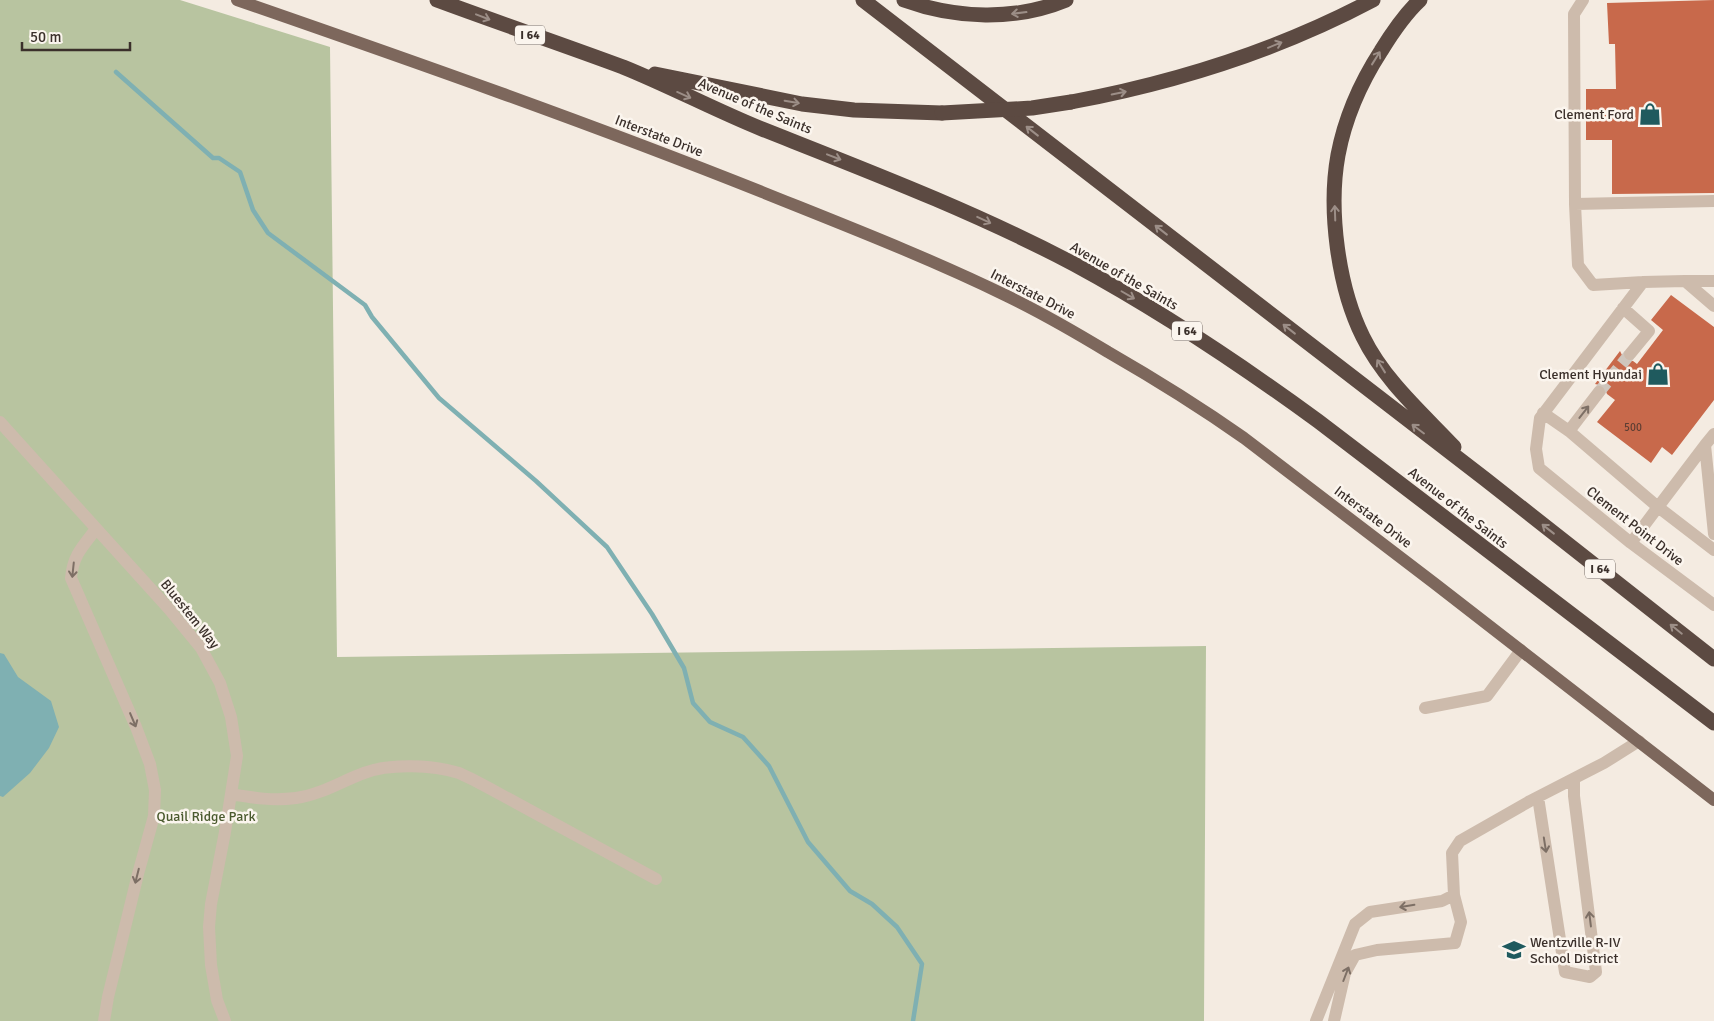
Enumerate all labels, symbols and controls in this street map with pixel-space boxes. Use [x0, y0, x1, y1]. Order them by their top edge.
one-way arrow [1012, 8, 1028, 18]
one-way arrow [475, 13, 490, 22]
scale bar [22, 20, 130, 52]
road number: I 64 [515, 26, 545, 44]
text: 50 m [30, 28, 61, 46]
one-way arrow [1267, 40, 1282, 49]
one-way arrow [1371, 51, 1381, 65]
street label: Avenue of the Saints [696, 74, 814, 138]
one-way arrow [1111, 87, 1127, 97]
one-way arrow [676, 90, 691, 100]
one-way arrow [783, 98, 799, 108]
shop icon: Clement Ford [1637, 101, 1663, 127]
place label: Clement Ford [1554, 106, 1634, 123]
street label: Interstate Drive [613, 111, 705, 161]
one-way arrow [1026, 125, 1039, 136]
one-way arrow [826, 153, 842, 162]
one-way arrow [1331, 205, 1340, 221]
one-way arrow [976, 215, 991, 225]
one-way arrow [1154, 225, 1167, 236]
street label: Avenue of the Saints [1067, 238, 1181, 314]
street label: Interstate Drive [988, 265, 1078, 323]
one-way arrow [1120, 291, 1135, 301]
road number: I 64 [1172, 322, 1202, 341]
one-way arrow [1283, 324, 1296, 335]
one-way arrow [1376, 359, 1386, 373]
shop icon: Clement Hyundai [1645, 361, 1671, 387]
place label: Clement Hyundai [1539, 366, 1642, 383]
one-way arrow [1579, 406, 1590, 419]
house number: 500 [1624, 421, 1642, 434]
one-way arrow [1412, 423, 1425, 434]
street label: Avenue of the Saints [1405, 464, 1511, 552]
street label: Interstate Drive [1331, 482, 1415, 552]
street label: Clement Point Drive [1583, 483, 1687, 569]
one-way arrow [1542, 523, 1555, 534]
road number: I 64 [1585, 560, 1615, 578]
one-way arrow [68, 562, 78, 578]
street label: Bluestem Way [157, 576, 223, 652]
one-way arrow [1670, 623, 1683, 634]
one-way arrow [128, 712, 138, 727]
park label: Quail Ridge Park [157, 808, 255, 825]
one-way arrow [1540, 837, 1550, 853]
one-way arrow [132, 868, 141, 884]
one-way arrow [1399, 902, 1415, 912]
one-way arrow [1585, 912, 1595, 928]
place label: Wentzville R-IV School District [1530, 934, 1621, 967]
school or university icon: Wentzville R-IV School District [1501, 937, 1527, 963]
one-way arrow [1342, 967, 1351, 982]

